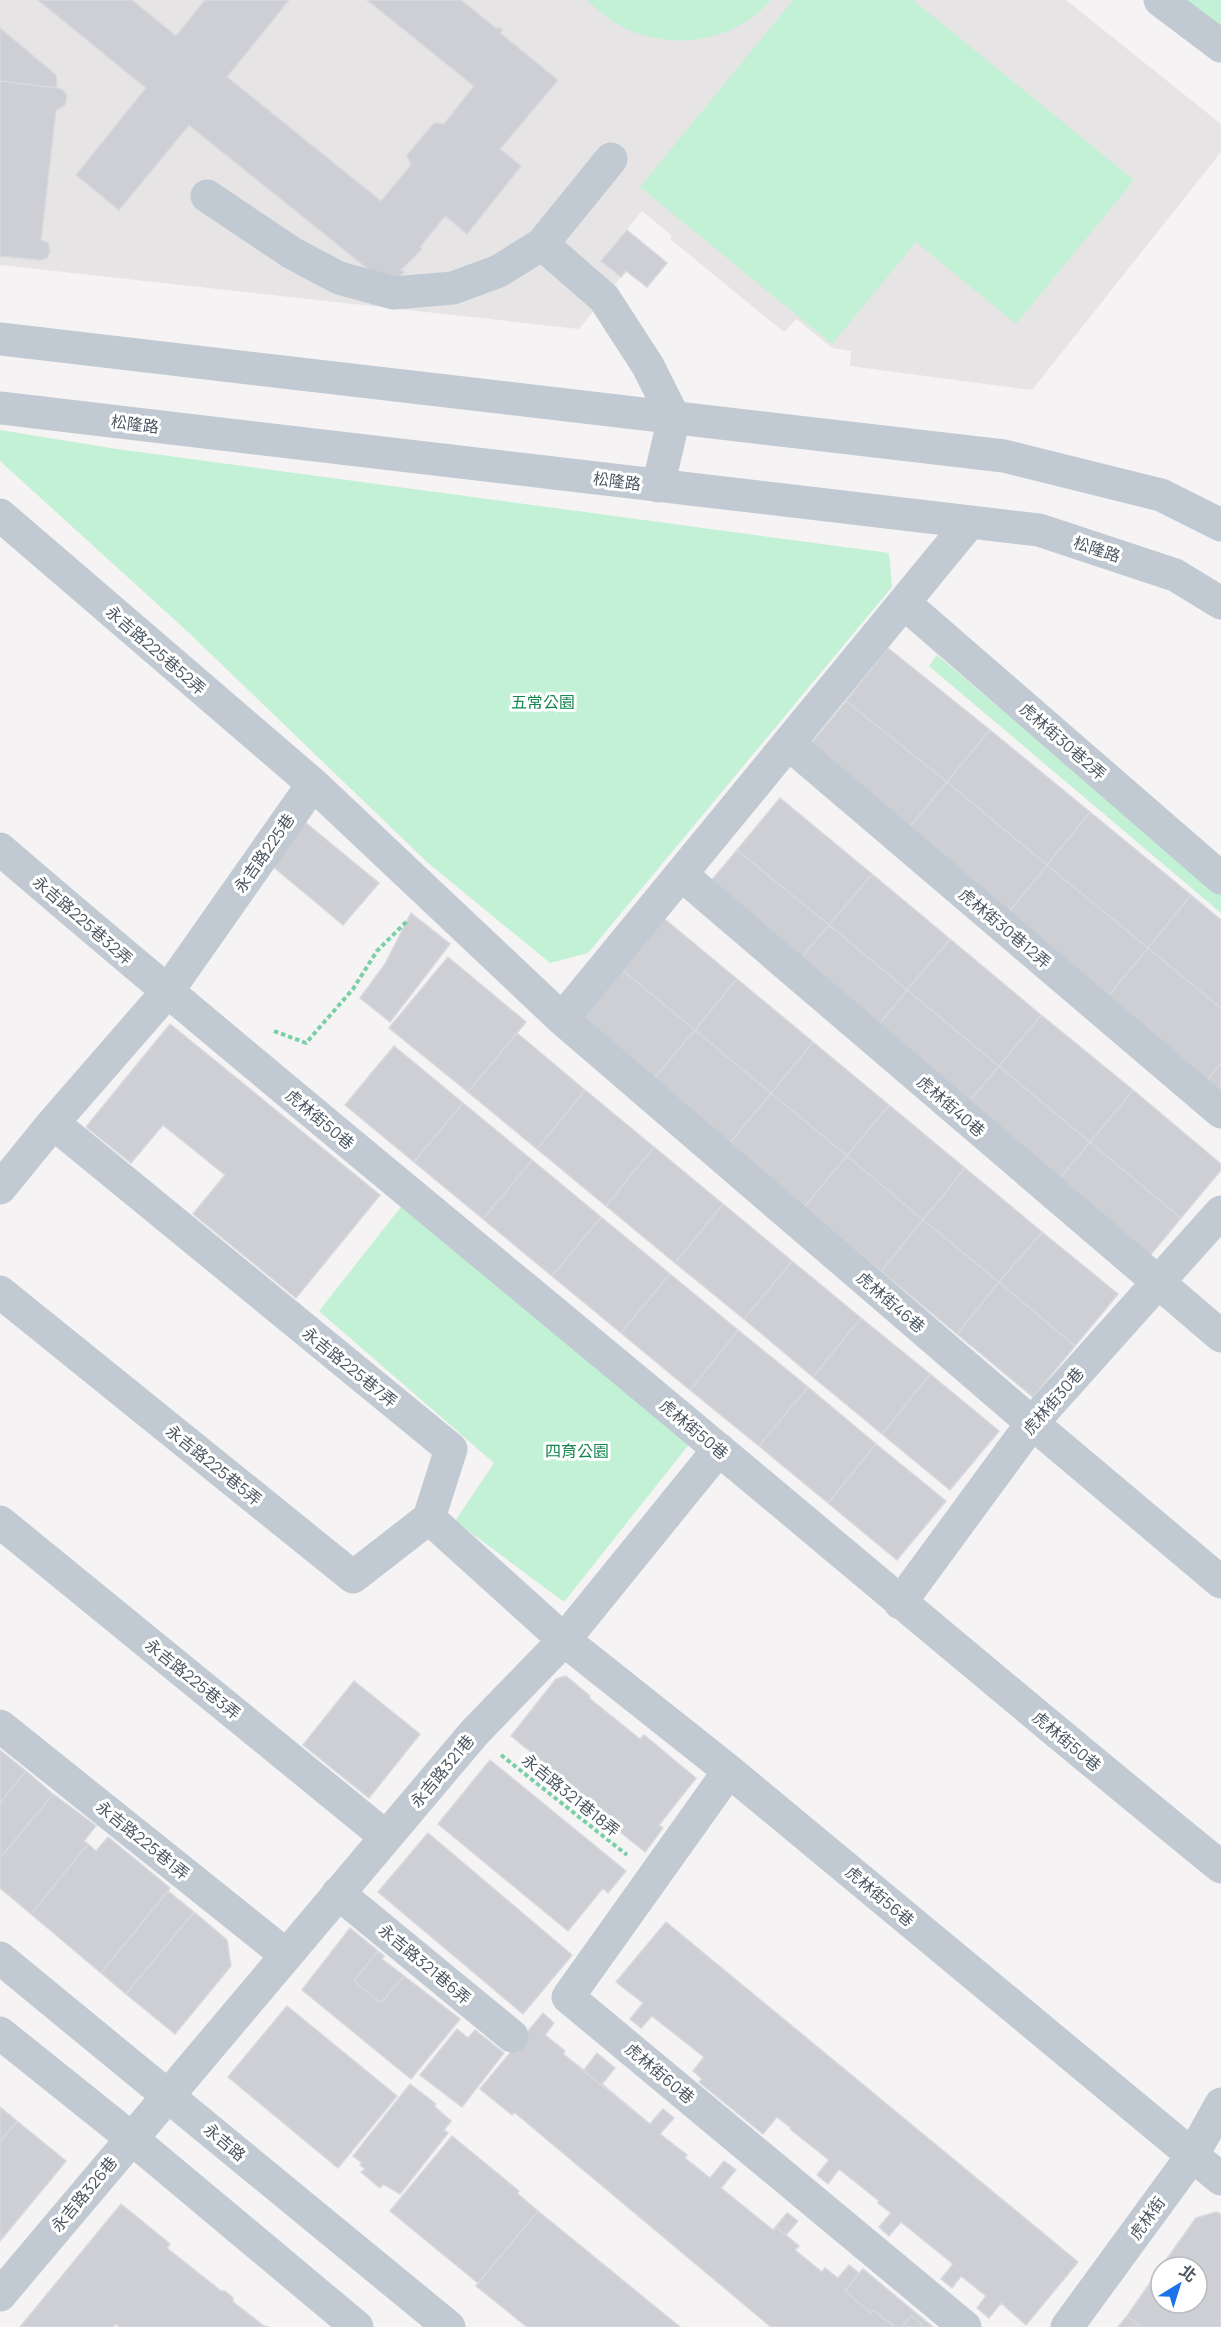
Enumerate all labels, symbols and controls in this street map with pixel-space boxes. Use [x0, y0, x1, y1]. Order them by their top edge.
street label: 松隆路 [110, 410, 160, 438]
street label: 松隆路 [592, 467, 642, 495]
street label: 松隆路 [1071, 531, 1123, 567]
street label: 永吉路225巷52弄 [101, 601, 211, 699]
park label: 五常公園 [511, 691, 575, 713]
street label: 虎林街30巷2弄 [1015, 697, 1111, 785]
street label: 永吉路225巷 [229, 809, 299, 897]
street label: 永吉路225巷32弄 [28, 871, 138, 969]
street label: 虎林街30巷12弄 [954, 883, 1056, 973]
street label: 虎林街40巷 [912, 1070, 990, 1142]
street label: 虎林街50巷 [281, 1084, 359, 1154]
street label: 虎林街46巷 [852, 1266, 930, 1338]
street label: 永吉路225巷7弄 [298, 1322, 402, 1412]
street label: 虎林街30巷 [1018, 1363, 1088, 1439]
street label: 虎林街50巷 [655, 1394, 733, 1464]
street label: 永吉路225巷5弄 [162, 1420, 266, 1510]
park label: 四育公園 [545, 1440, 609, 1462]
street label: 永吉路225巷3弄 [141, 1634, 245, 1724]
street label: 虎林街50巷 [1028, 1706, 1106, 1776]
street label: 永吉路321巷 [405, 1730, 479, 1812]
street label: 永吉路321巷18弄 [518, 1749, 624, 1841]
street label: 永吉路225巷1弄 [92, 1796, 194, 1884]
street label: 虎林街56巷 [841, 1861, 919, 1931]
street label: 永吉路321巷6弄 [374, 1919, 476, 2009]
street label: 虎林街60巷 [621, 2038, 699, 2108]
street label: 永吉路 [200, 2118, 250, 2166]
street label: 永吉路326巷 [46, 2152, 122, 2236]
street label: 虎林街 [1124, 2192, 1170, 2244]
north arrow [1149, 2255, 1209, 2315]
text: 北 [1175, 2260, 1201, 2287]

